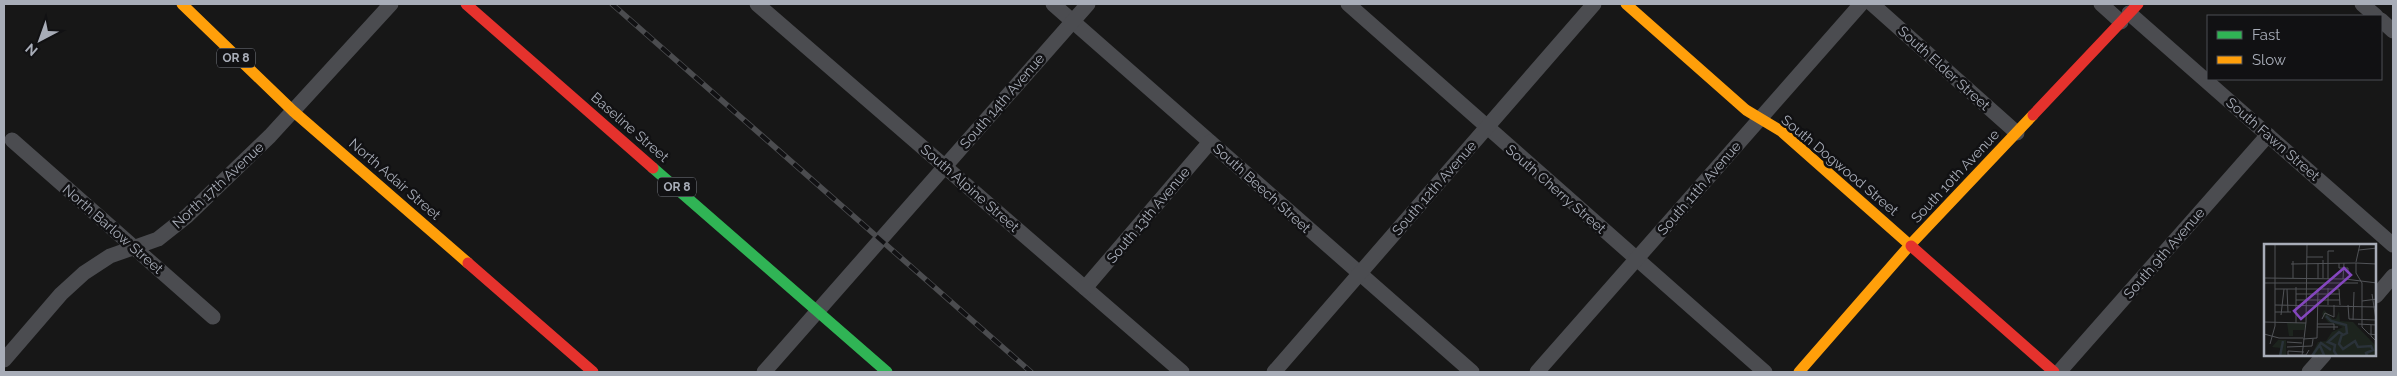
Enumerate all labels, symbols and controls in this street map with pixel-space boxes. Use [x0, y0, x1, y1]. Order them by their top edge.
north arrow [15, 15, 65, 65]
legend [2207, 15, 2382, 80]
street label: South Elder Street [1895, 23, 1993, 114]
text: Fast [2252, 26, 2280, 44]
text: N [22, 40, 41, 59]
road number: OR 8 [217, 48, 255, 68]
street label: South 14th Avenue [956, 50, 1048, 152]
text: Slow [2252, 51, 2286, 69]
street label: Baseline Street [588, 89, 672, 165]
street label: South Fawn Street [2223, 94, 2323, 184]
street label: South Dogwood Street [1778, 111, 1902, 219]
street label: South 10th Avenue [1908, 126, 2002, 226]
street label: North Adair Street [346, 135, 444, 223]
street label: South 12th Avenue [1389, 137, 1479, 239]
street label: South 11th Avenue [1654, 138, 1744, 238]
street label: North 17th Avenue [169, 139, 267, 231]
street label: South Beech Street [1210, 140, 1314, 236]
street label: South Alpine Street [918, 141, 1023, 235]
street label: South Cherry Street [1503, 141, 1609, 237]
street label: South 13th Avenue [1103, 164, 1193, 266]
road number: OR 8 [658, 178, 696, 196]
street label: North Barlow Street [60, 181, 167, 277]
street label: South 9th Avenue [2120, 204, 2208, 302]
inset map [2264, 244, 2377, 356]

